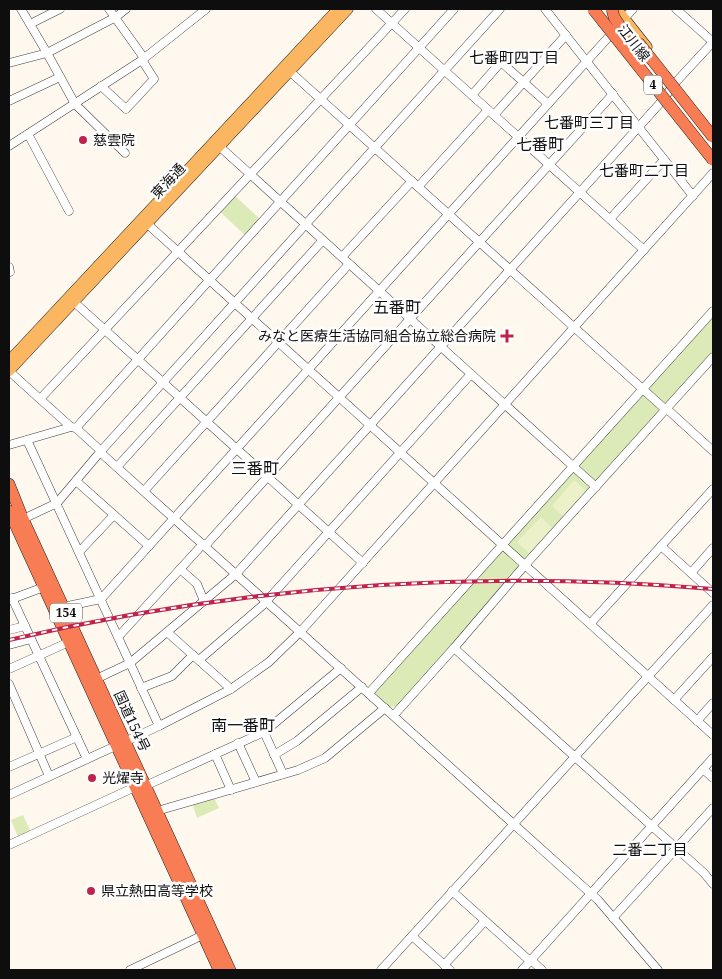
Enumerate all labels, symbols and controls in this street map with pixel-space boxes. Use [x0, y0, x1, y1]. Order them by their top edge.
street label: 江川線 [614, 20, 655, 65]
district label: 七番町四丁目 [469, 47, 559, 67]
road number: 4 [644, 76, 662, 94]
district label: 七番町三丁目 [544, 112, 634, 132]
place label: 慈雲院 [93, 130, 135, 149]
district label: 七番町 [516, 133, 564, 155]
marker: 慈雲院 [77, 134, 89, 146]
street label: 東海通 [146, 159, 189, 202]
district label: 七番町二丁目 [599, 160, 689, 180]
district label: 五番町 [373, 296, 421, 318]
place label: みなと医療生活協同組合協立総合病院 [258, 326, 496, 345]
marker: みなと医療生活協同組合協立総合病院 [500, 329, 514, 343]
district label: 三番町 [231, 457, 279, 479]
road number: 154 [50, 604, 82, 622]
street label: 国道154号 [110, 687, 155, 754]
district label: 南一番町 [211, 714, 275, 736]
place label: 光燿寺 [102, 768, 144, 787]
marker: 光燿寺 [86, 772, 98, 784]
district label: 二番二丁目 [612, 839, 688, 859]
place label: 県立熱田高等学校 [101, 881, 213, 900]
marker: 県立熱田高等学校 [85, 885, 97, 897]

